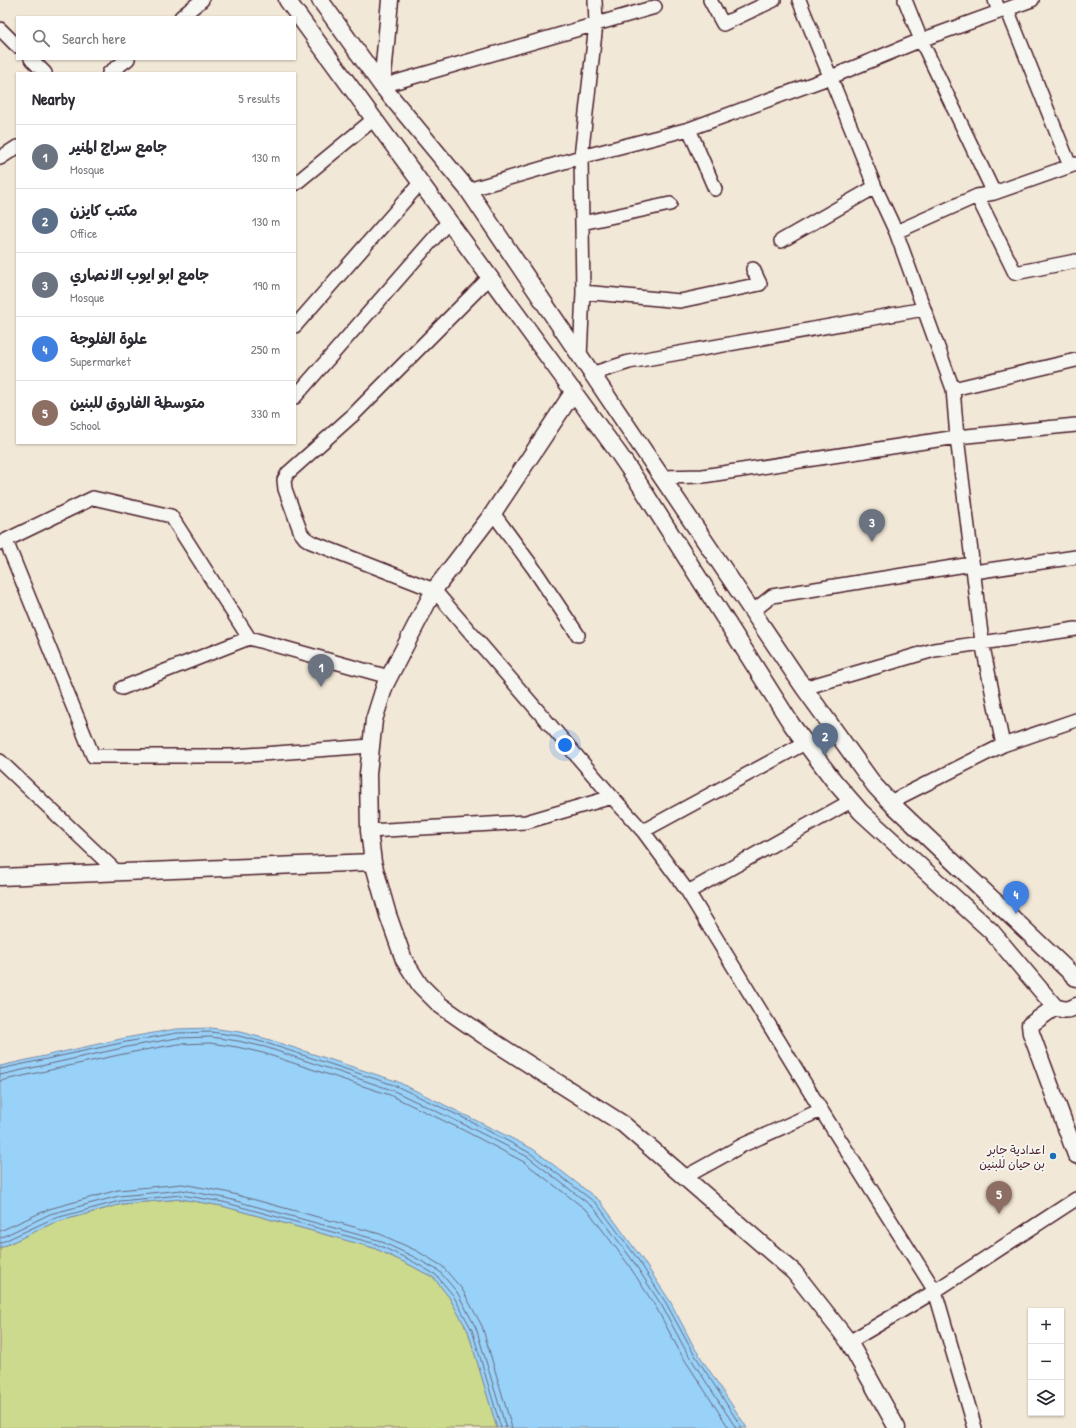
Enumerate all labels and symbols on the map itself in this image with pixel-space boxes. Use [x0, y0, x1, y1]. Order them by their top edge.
pin: 3 [859, 509, 885, 542]
pin: 1 [308, 654, 334, 687]
pin: 2 [812, 723, 838, 756]
your location [555, 735, 575, 755]
pin: 4 [1003, 881, 1029, 914]
place label: اعدادية جابر بن حيان للبنين [979, 1141, 1045, 1172]
marker: اعدادية جابر بن حيان للبنين [1048, 1151, 1058, 1161]
pin: 5 [986, 1181, 1012, 1214]

